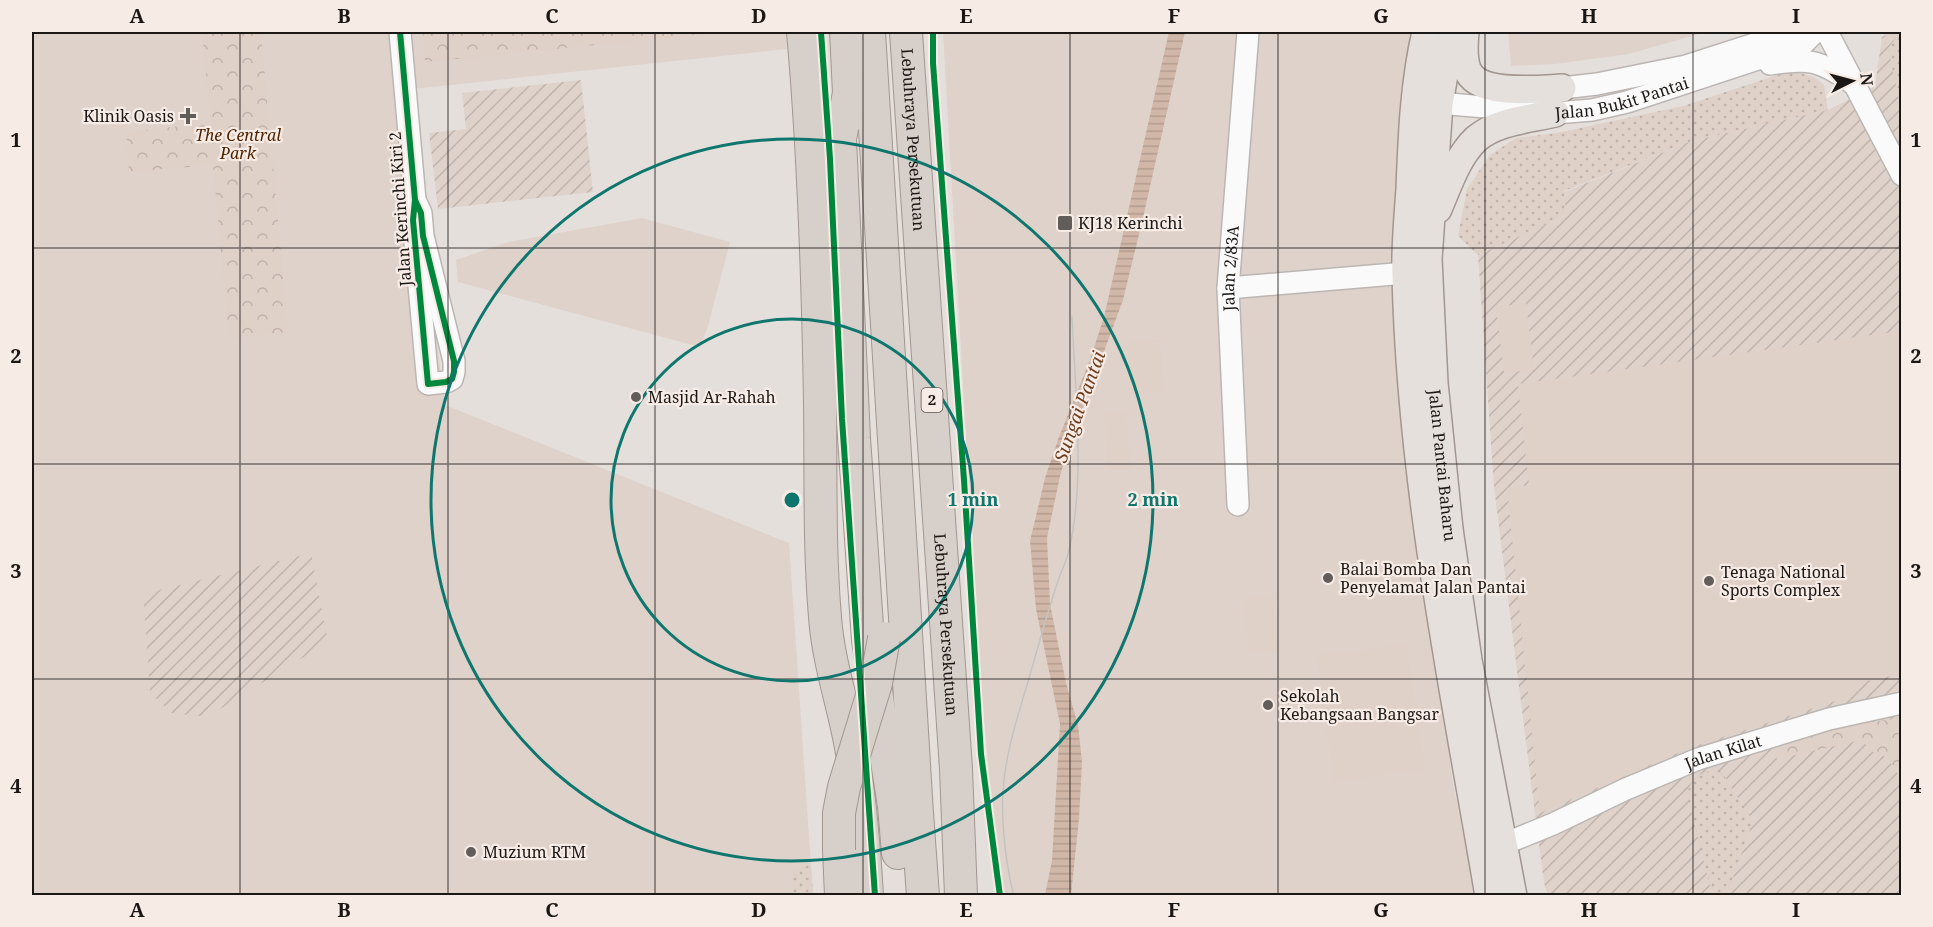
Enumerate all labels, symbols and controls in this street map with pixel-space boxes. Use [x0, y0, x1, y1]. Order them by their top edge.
text: A [129, 2, 145, 29]
text: B [337, 2, 351, 29]
text: C [545, 2, 559, 29]
text: D [751, 2, 767, 29]
text: E [959, 2, 973, 29]
text: F [1168, 2, 1180, 29]
text: G [1373, 2, 1389, 29]
text: H [1581, 2, 1597, 29]
text: I [1792, 2, 1800, 29]
street label: Lebuhraya Persekutuan [896, 48, 930, 232]
north arrow [1822, 51, 1882, 111]
street label: Jalan Bukit Pantai [1553, 72, 1691, 124]
text: N [1855, 72, 1879, 87]
place label: Klinik Oasis [83, 105, 174, 127]
marker: Klinik Oasis [179, 107, 197, 125]
park label: The Central Park [195, 124, 281, 164]
text: 1 [10, 126, 22, 153]
text: 1 [1910, 126, 1922, 153]
street label: Jalan Kerinchi Kiri 2 [384, 131, 416, 288]
place label: KJ18 Kerinchi [1078, 212, 1183, 234]
marker: KJ18 Kerinchi [1056, 214, 1074, 232]
street label: Jalan 2/83A [1217, 224, 1244, 313]
text: 2 [10, 342, 22, 369]
text: 2 [1910, 342, 1922, 369]
water label: Sungai Pantai [1048, 347, 1110, 466]
place label: Masjid Ar-Rahah [648, 386, 776, 408]
street label: Jalan Pantai Baharu [1424, 387, 1462, 543]
road number: 2 [922, 388, 942, 412]
marker: Masjid Ar-Rahah [629, 390, 643, 404]
text: 1 min [948, 487, 998, 511]
text: 2 min [1128, 487, 1178, 511]
centre of rings [782, 490, 802, 510]
street label: Lebuhraya Persekutuan [929, 533, 963, 717]
text: 3 [10, 557, 22, 584]
text: 3 [1910, 557, 1922, 584]
place label: Balai Bomba Dan Penyelamat Jalan Pantai [1340, 558, 1526, 598]
place label: Tenaga National Sports Complex [1721, 561, 1845, 601]
marker: Balai Bomba Dan Penyelamat Jalan Pantai [1321, 571, 1335, 585]
marker: Tenaga National Sports Complex [1702, 574, 1716, 588]
place label: Sekolah Kebangsaan Bangsar [1280, 685, 1440, 725]
marker: Sekolah Kebangsaan Bangsar [1261, 698, 1275, 712]
street label: Jalan Kilat [1680, 729, 1764, 775]
text: 4 [10, 772, 22, 799]
text: 4 [1910, 772, 1922, 799]
place label: Muzium RTM [483, 841, 586, 863]
marker: Muzium RTM [464, 845, 478, 859]
text: A [129, 896, 145, 923]
text: B [337, 896, 351, 923]
text: C [545, 896, 559, 923]
text: D [751, 896, 767, 923]
text: E [959, 896, 973, 923]
text: F [1168, 896, 1180, 923]
text: G [1373, 896, 1389, 923]
text: H [1581, 896, 1597, 923]
text: I [1792, 896, 1800, 923]

